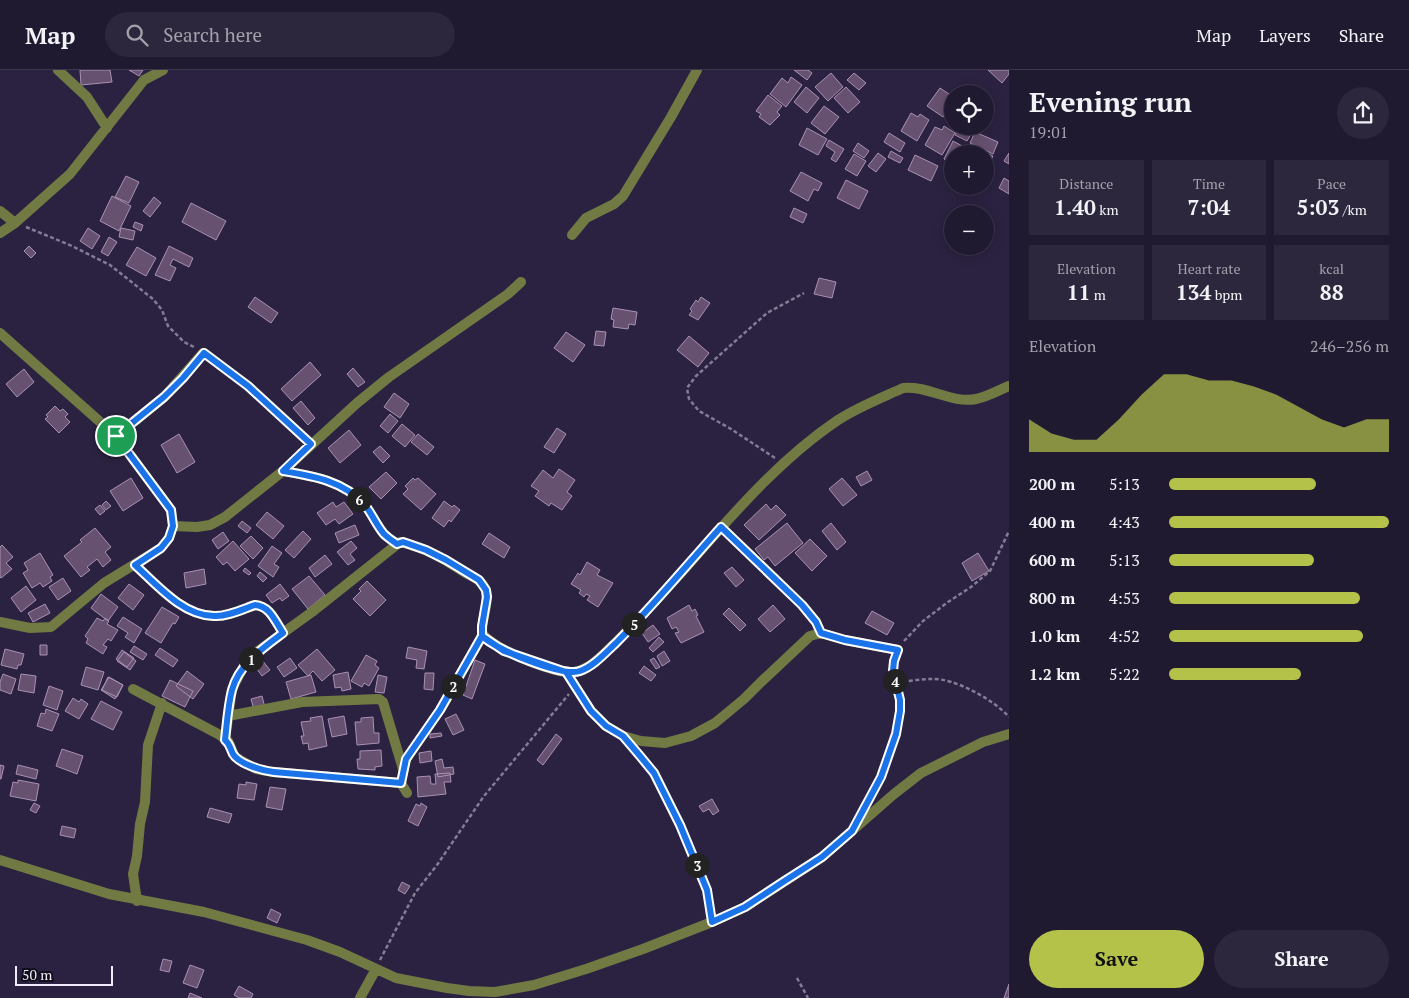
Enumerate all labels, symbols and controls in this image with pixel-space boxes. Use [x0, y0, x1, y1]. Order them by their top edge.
search box [105, 12, 455, 57]
text: Map [25, 19, 75, 51]
icon: search [123, 21, 151, 49]
text: Search here [163, 22, 262, 47]
text: Map [1196, 23, 1231, 47]
text: Layers [1259, 23, 1311, 47]
text: Share [1339, 23, 1384, 47]
text: Evening run [1029, 83, 1192, 120]
map controls [944, 85, 994, 255]
button: locate [944, 85, 994, 135]
button: share [1337, 87, 1389, 139]
text: 19:01 [1029, 121, 1068, 143]
button: + [944, 145, 994, 195]
text: Distance [1059, 174, 1113, 193]
text: Time [1193, 174, 1225, 193]
text: Pace [1317, 174, 1346, 193]
text: 1.40 [1054, 193, 1096, 221]
text: 7:04 [1188, 193, 1230, 221]
text: 5:03 [1296, 193, 1339, 221]
text: km [1096, 200, 1119, 219]
text: /km [1339, 200, 1367, 219]
button: − [944, 205, 994, 255]
text: Elevation [1057, 259, 1116, 278]
text: Heart rate [1178, 259, 1240, 278]
text: kcal [1319, 259, 1344, 278]
text: 11 [1067, 278, 1090, 306]
text: 134 [1176, 278, 1211, 306]
text: 88 [1320, 278, 1344, 306]
text: m [1090, 285, 1106, 304]
text: bpm [1211, 285, 1242, 304]
text: Elevation [1029, 335, 1096, 357]
text: 246–256 m [1310, 335, 1389, 357]
pin [95, 415, 137, 457]
icon: arrive [102, 422, 130, 450]
text: 200 m [1029, 473, 1075, 495]
text: 5:13 [1109, 473, 1140, 495]
pin: 6 [346, 486, 372, 512]
text: 6 [356, 490, 363, 509]
text: 400 m [1029, 511, 1075, 533]
text: 4:43 [1109, 511, 1140, 533]
text: 600 m [1029, 549, 1075, 571]
text: 5:13 [1109, 549, 1140, 571]
text: 800 m [1029, 587, 1075, 609]
text: 4:53 [1109, 587, 1140, 609]
pin: 5 [622, 612, 646, 636]
text: 5 [631, 615, 638, 634]
text: 1.0 km [1029, 625, 1080, 647]
text: 4:52 [1109, 625, 1140, 647]
pin: 1 [238, 646, 264, 672]
text: 1 [248, 650, 255, 669]
text: 1.2 km [1029, 663, 1080, 685]
text: 5:22 [1109, 663, 1140, 685]
pin: 4 [882, 668, 908, 694]
text: 4 [892, 672, 899, 691]
pin: 2 [440, 674, 466, 698]
text: 2 [450, 677, 457, 696]
pin: 3 [684, 852, 710, 878]
text: 3 [694, 856, 701, 875]
button: Save [1029, 930, 1204, 988]
button: Share [1214, 930, 1389, 988]
scale bar [15, 963, 112, 986]
text: 50 m [22, 965, 52, 984]

